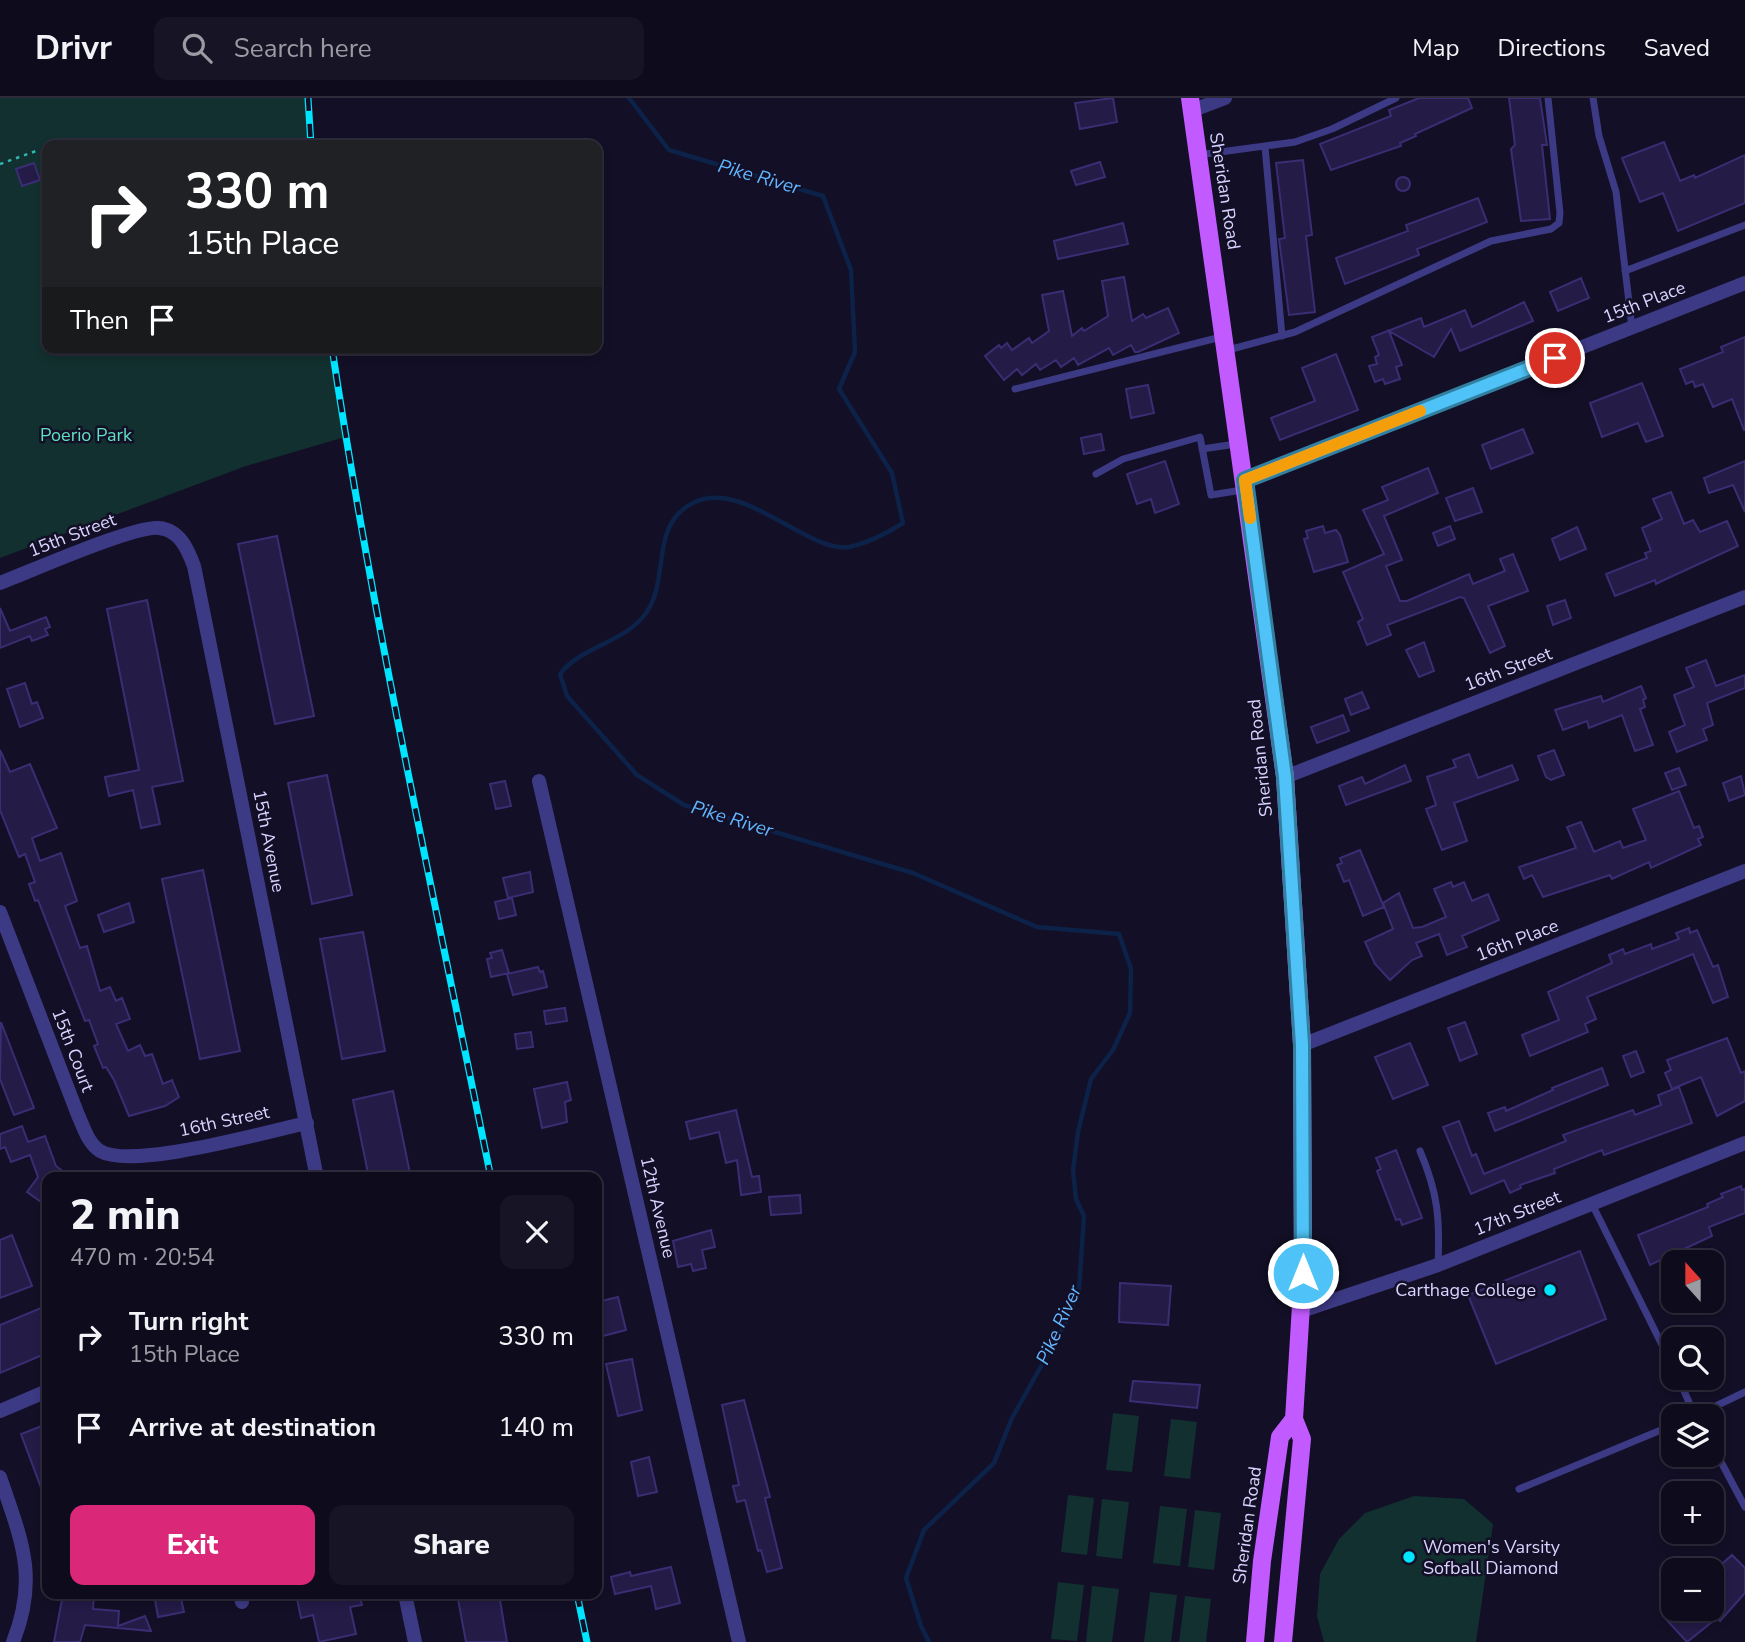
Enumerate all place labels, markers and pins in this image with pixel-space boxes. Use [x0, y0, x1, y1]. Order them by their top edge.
pin [1525, 328, 1585, 388]
place label: Carthage College [1395, 1278, 1536, 1302]
marker: Carthage College [1542, 1282, 1558, 1298]
place label: Women's Varsity Sofball Diamond [1423, 1535, 1561, 1580]
marker: Women's Varsity Sofball Diamond [1401, 1549, 1417, 1565]

